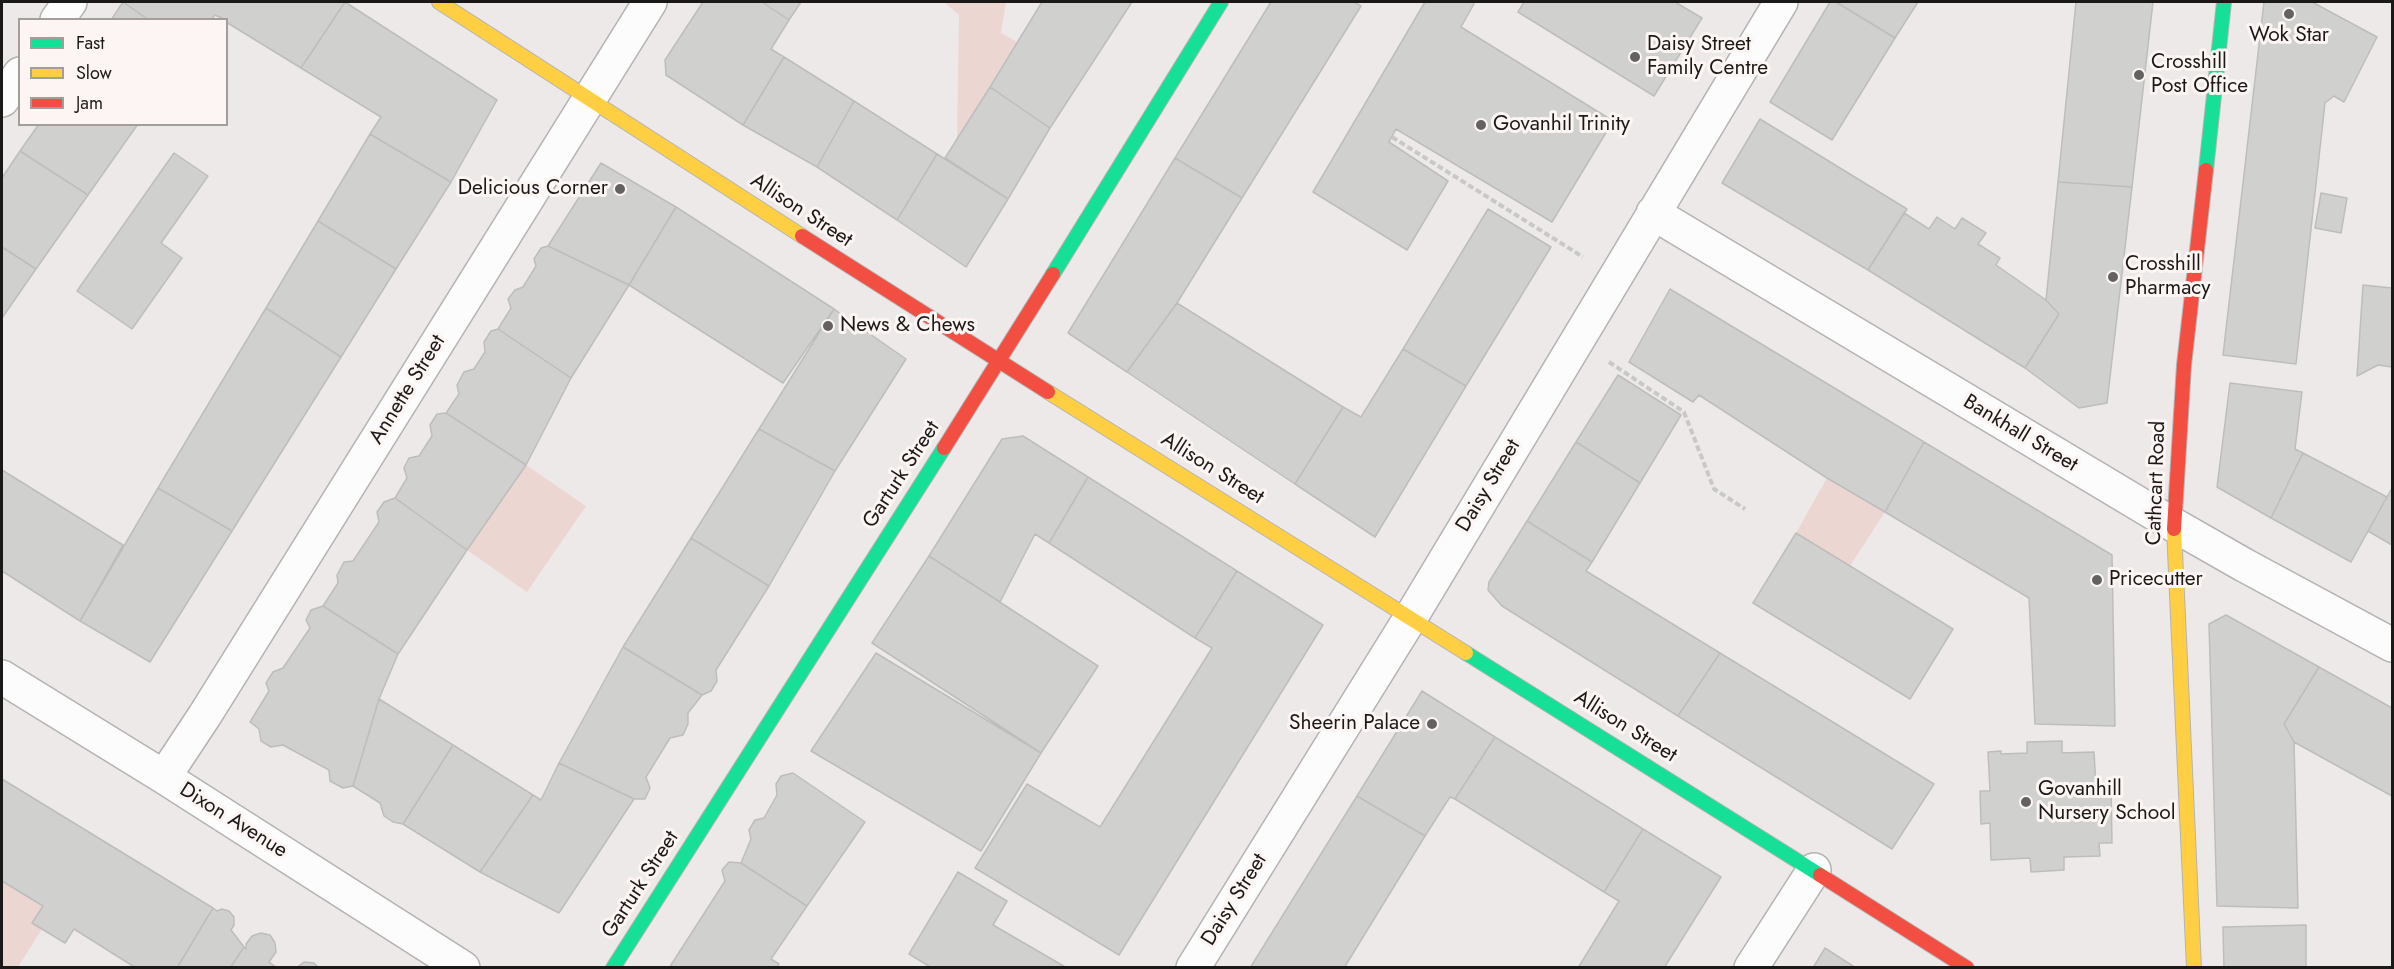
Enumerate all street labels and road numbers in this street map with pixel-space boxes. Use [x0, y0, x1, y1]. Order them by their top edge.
street label: Allison Street [745, 169, 857, 253]
street label: Annette Street [364, 331, 452, 449]
street label: Bankhall Street [1958, 390, 2082, 478]
street label: Garturk Street [858, 417, 946, 533]
street label: Cathcart Road [2142, 420, 2172, 546]
street label: Allison Street [1156, 427, 1268, 511]
street label: Daisy Street [1451, 435, 1527, 537]
street label: Allison Street [1569, 685, 1681, 769]
street label: Dixon Avenue [174, 778, 292, 864]
street label: Garturk Street [597, 827, 685, 943]
street label: Daisy Street [1197, 849, 1273, 951]

